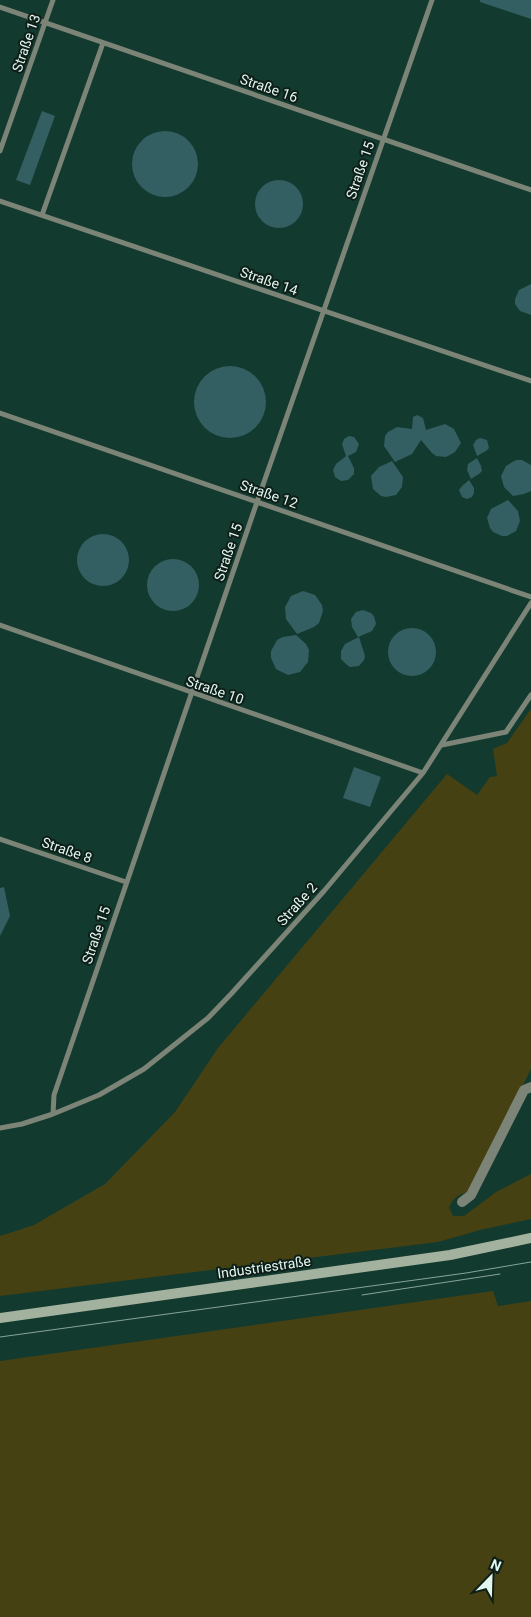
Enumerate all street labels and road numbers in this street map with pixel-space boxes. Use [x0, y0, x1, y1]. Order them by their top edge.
street label: Straße 13 [9, 12, 43, 74]
street label: Straße 16 [238, 71, 300, 105]
street label: Straße 15 [343, 139, 377, 201]
street label: Straße 14 [238, 264, 300, 298]
street label: Straße 12 [238, 477, 300, 511]
street label: Straße 15 [211, 521, 245, 583]
street label: Straße 10 [184, 673, 246, 707]
street label: Straße 8 [40, 834, 94, 866]
street label: Straße 2 [274, 879, 320, 929]
street label: Straße 15 [79, 904, 113, 966]
street label: Industriestraße [216, 1253, 312, 1281]

